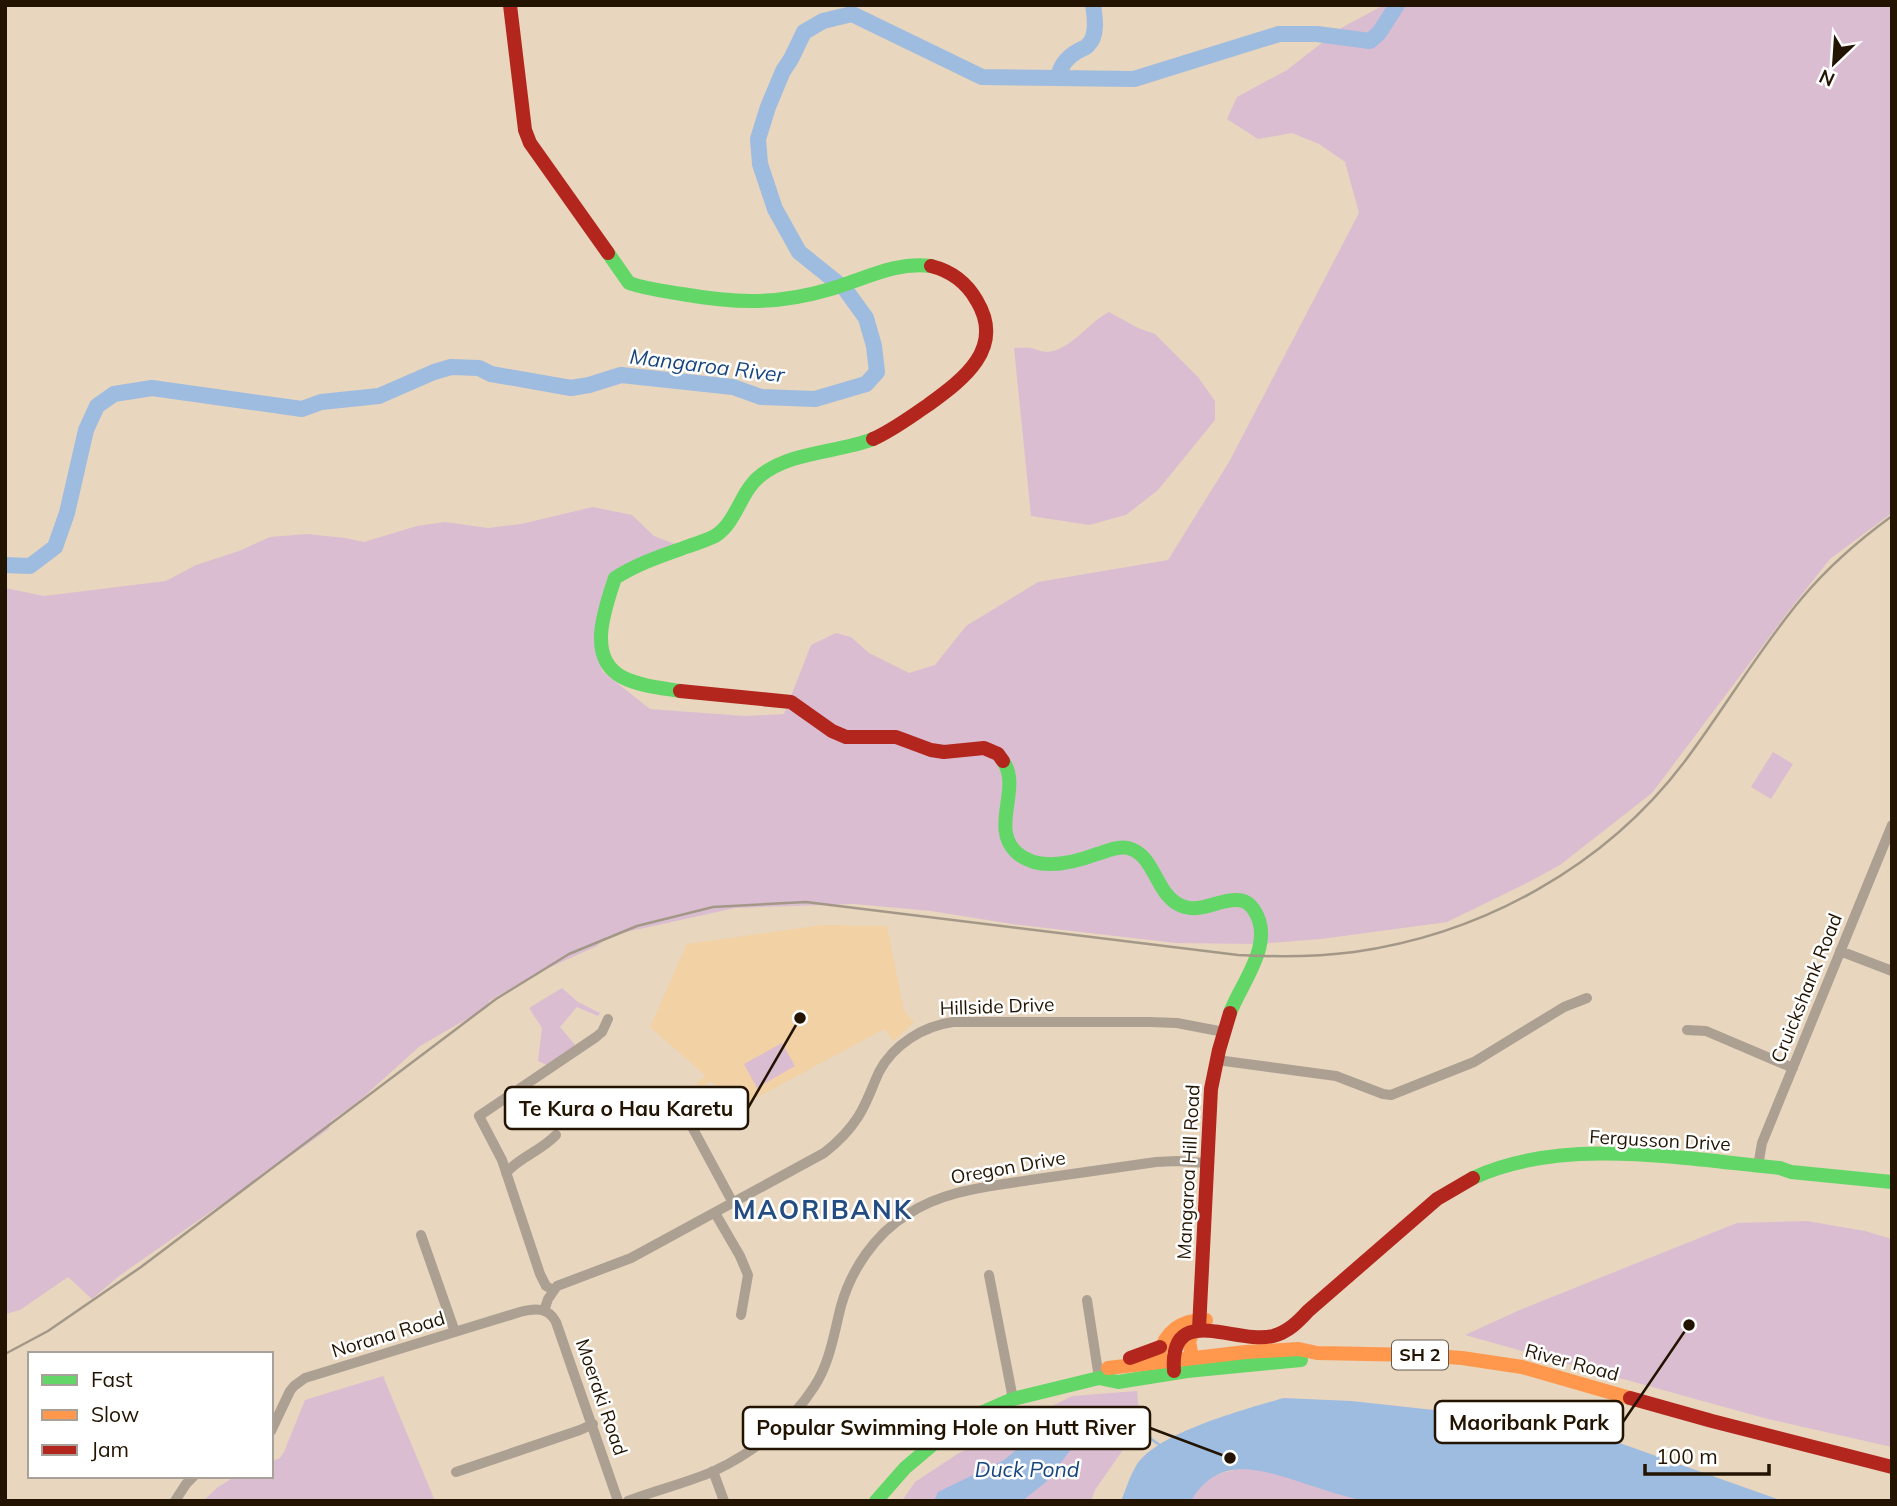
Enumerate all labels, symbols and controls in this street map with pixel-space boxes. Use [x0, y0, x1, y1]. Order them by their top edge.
north arrow [1799, 28, 1869, 98]
text: N [1815, 64, 1838, 92]
water label: Mangaroa River [628, 343, 787, 388]
street label: Cruickshank Road [1765, 910, 1847, 1066]
street label: Hillside Drive [939, 992, 1055, 1020]
street label: Mangaroa Hill Road [1171, 1084, 1205, 1260]
callout: Te Kura o Hau Karetu [505, 1087, 748, 1129]
text: Te Kura o Hau Karetu [519, 1095, 733, 1121]
street label: Fergusson Drive [1589, 1124, 1731, 1156]
street label: Oregon Drive [949, 1145, 1067, 1189]
district label: MAORIBANK [733, 1193, 913, 1226]
street label: Norana Road [328, 1305, 448, 1363]
street label: Moeraki Road [571, 1336, 633, 1458]
street label: River Road [1522, 1338, 1622, 1386]
road number: SH 2 [1392, 1340, 1448, 1370]
legend [28, 1352, 273, 1478]
text: Fast [91, 1366, 133, 1392]
text: Slow [91, 1401, 139, 1427]
callout: Maoribank Park [1435, 1401, 1623, 1443]
callout: Popular Swimming Hole on Hutt River [743, 1407, 1150, 1449]
text: Maoribank Park [1449, 1409, 1609, 1435]
text: Popular Swimming Hole on Hutt River [756, 1414, 1136, 1440]
scale bar [1645, 1432, 1769, 1476]
text: Jam [91, 1436, 129, 1462]
text: 100 m [1656, 1443, 1718, 1469]
water label: Duck Pond [975, 1456, 1080, 1482]

